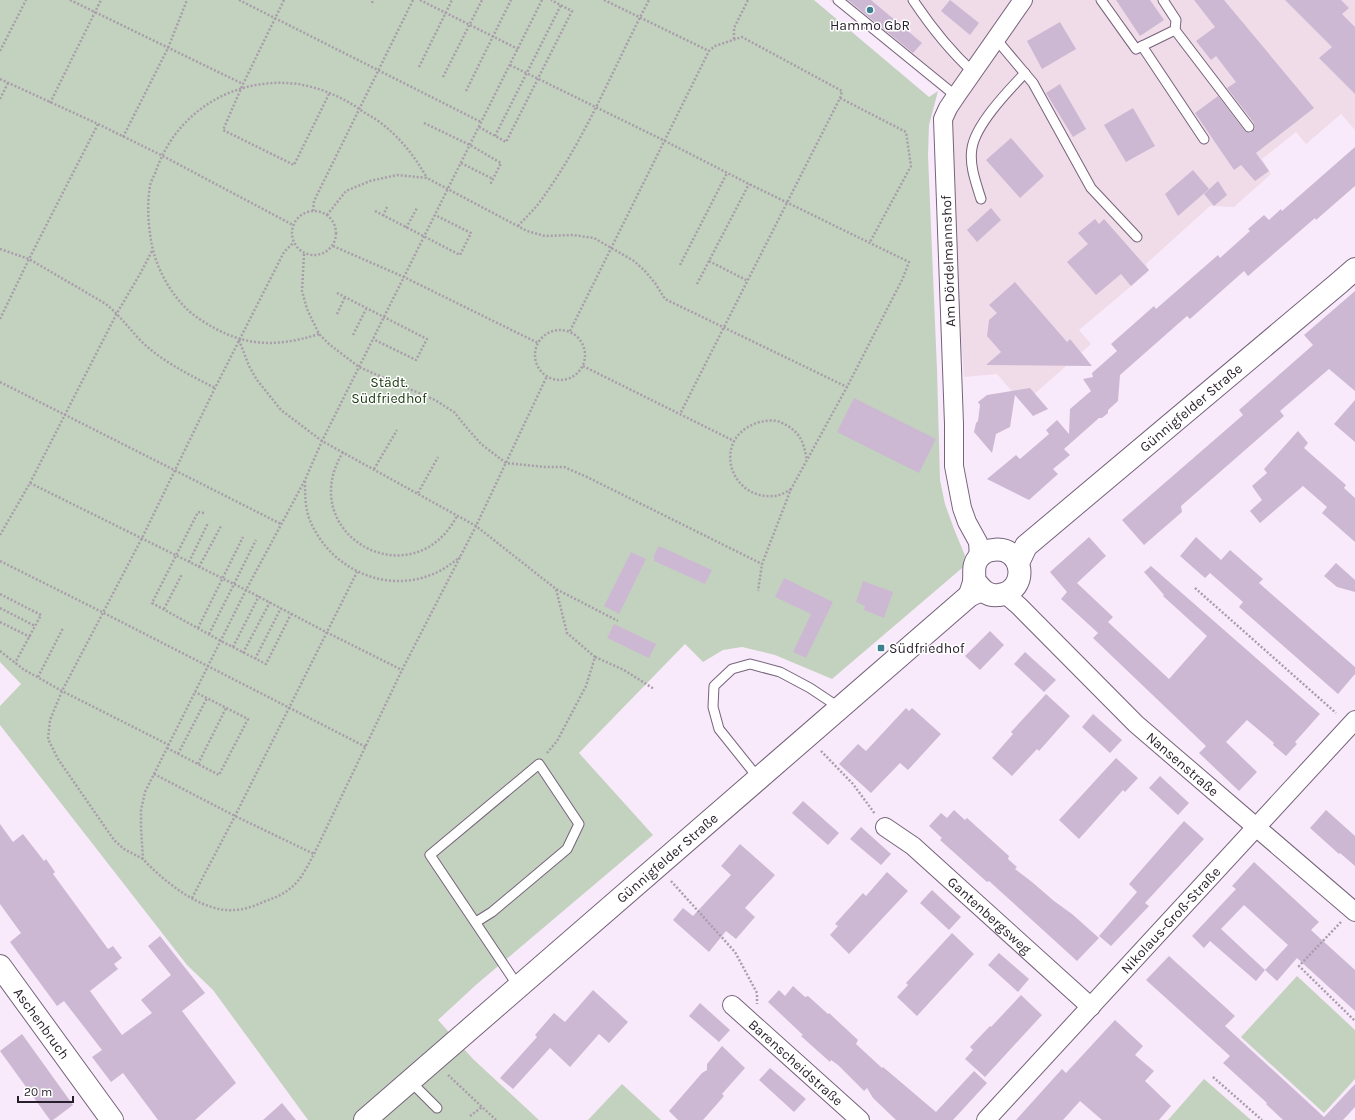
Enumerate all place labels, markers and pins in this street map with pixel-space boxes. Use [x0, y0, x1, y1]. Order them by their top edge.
marker: Hammo GbR [865, 5, 875, 15]
place label: Hammo GbR [830, 17, 910, 34]
place label: Südfriedhof [889, 640, 965, 657]
marker: Südfriedhof [876, 643, 886, 653]

